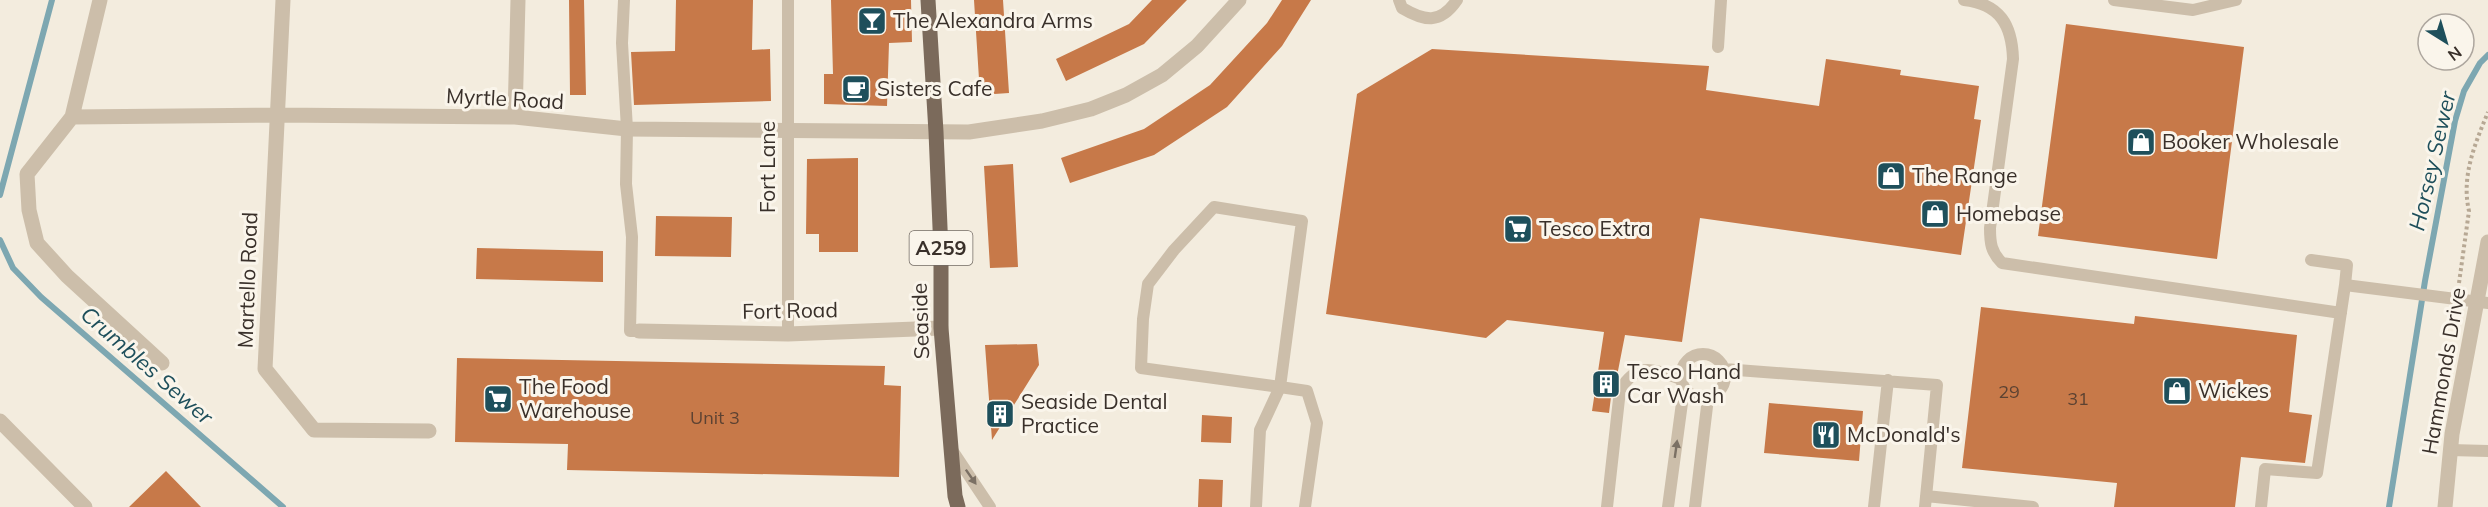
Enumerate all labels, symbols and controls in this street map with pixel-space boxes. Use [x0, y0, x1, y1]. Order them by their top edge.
bar icon: The Alexandra Arms [856, 5, 888, 37]
place label: The Alexandra Arms [893, 7, 1093, 33]
north arrow [2416, 12, 2476, 72]
text: N [2444, 42, 2466, 66]
cafe icon: Sisters Cafe [840, 73, 872, 105]
place label: Sisters Cafe [877, 75, 992, 101]
street label: Myrtle Road [445, 82, 565, 114]
water label: Horsey Sewer [2402, 88, 2462, 233]
street label: Fort Lane [754, 121, 780, 213]
shop icon: Booker Wholesale [2125, 126, 2157, 158]
place label: Booker Wholesale [2162, 128, 2339, 154]
shop icon: The Range [1875, 160, 1907, 192]
place label: The Range [1912, 162, 2017, 188]
shop icon: Homebase [1919, 198, 1951, 230]
place label: Homebase [1956, 200, 2061, 226]
street label: Martello Road [232, 211, 262, 349]
supermarket icon: Tesco Extra [1502, 213, 1534, 245]
place label: Tesco Extra [1539, 215, 1651, 241]
road number: A259 [910, 231, 972, 265]
street label: Seaside [906, 282, 934, 360]
street label: Hammonds Drive [2416, 285, 2470, 456]
street label: Fort Road [742, 296, 838, 324]
water label: Crumbles Sewer [75, 300, 220, 431]
place label: Tesco Hand Car Wash [1627, 358, 1741, 408]
building icon: Tesco Hand Car Wash [1590, 368, 1622, 400]
place label: The Food Warehouse [519, 373, 631, 423]
shop icon: Wickes [2161, 375, 2193, 407]
place label: Wickes [2198, 377, 2269, 403]
house number: 29 [1998, 380, 2020, 403]
supermarket icon: The Food Warehouse [482, 383, 514, 415]
house number: 31 [2067, 387, 2089, 410]
place label: Seaside Dental Practice [1021, 388, 1167, 438]
building icon: Seaside Dental Practice [984, 398, 1016, 430]
house number: Unit 3 [690, 406, 740, 429]
restaurant icon: McDonald's [1810, 419, 1842, 451]
place label: McDonald's [1847, 421, 1961, 447]
one-way arrow [1671, 439, 1680, 458]
one-way arrow [965, 469, 977, 485]

